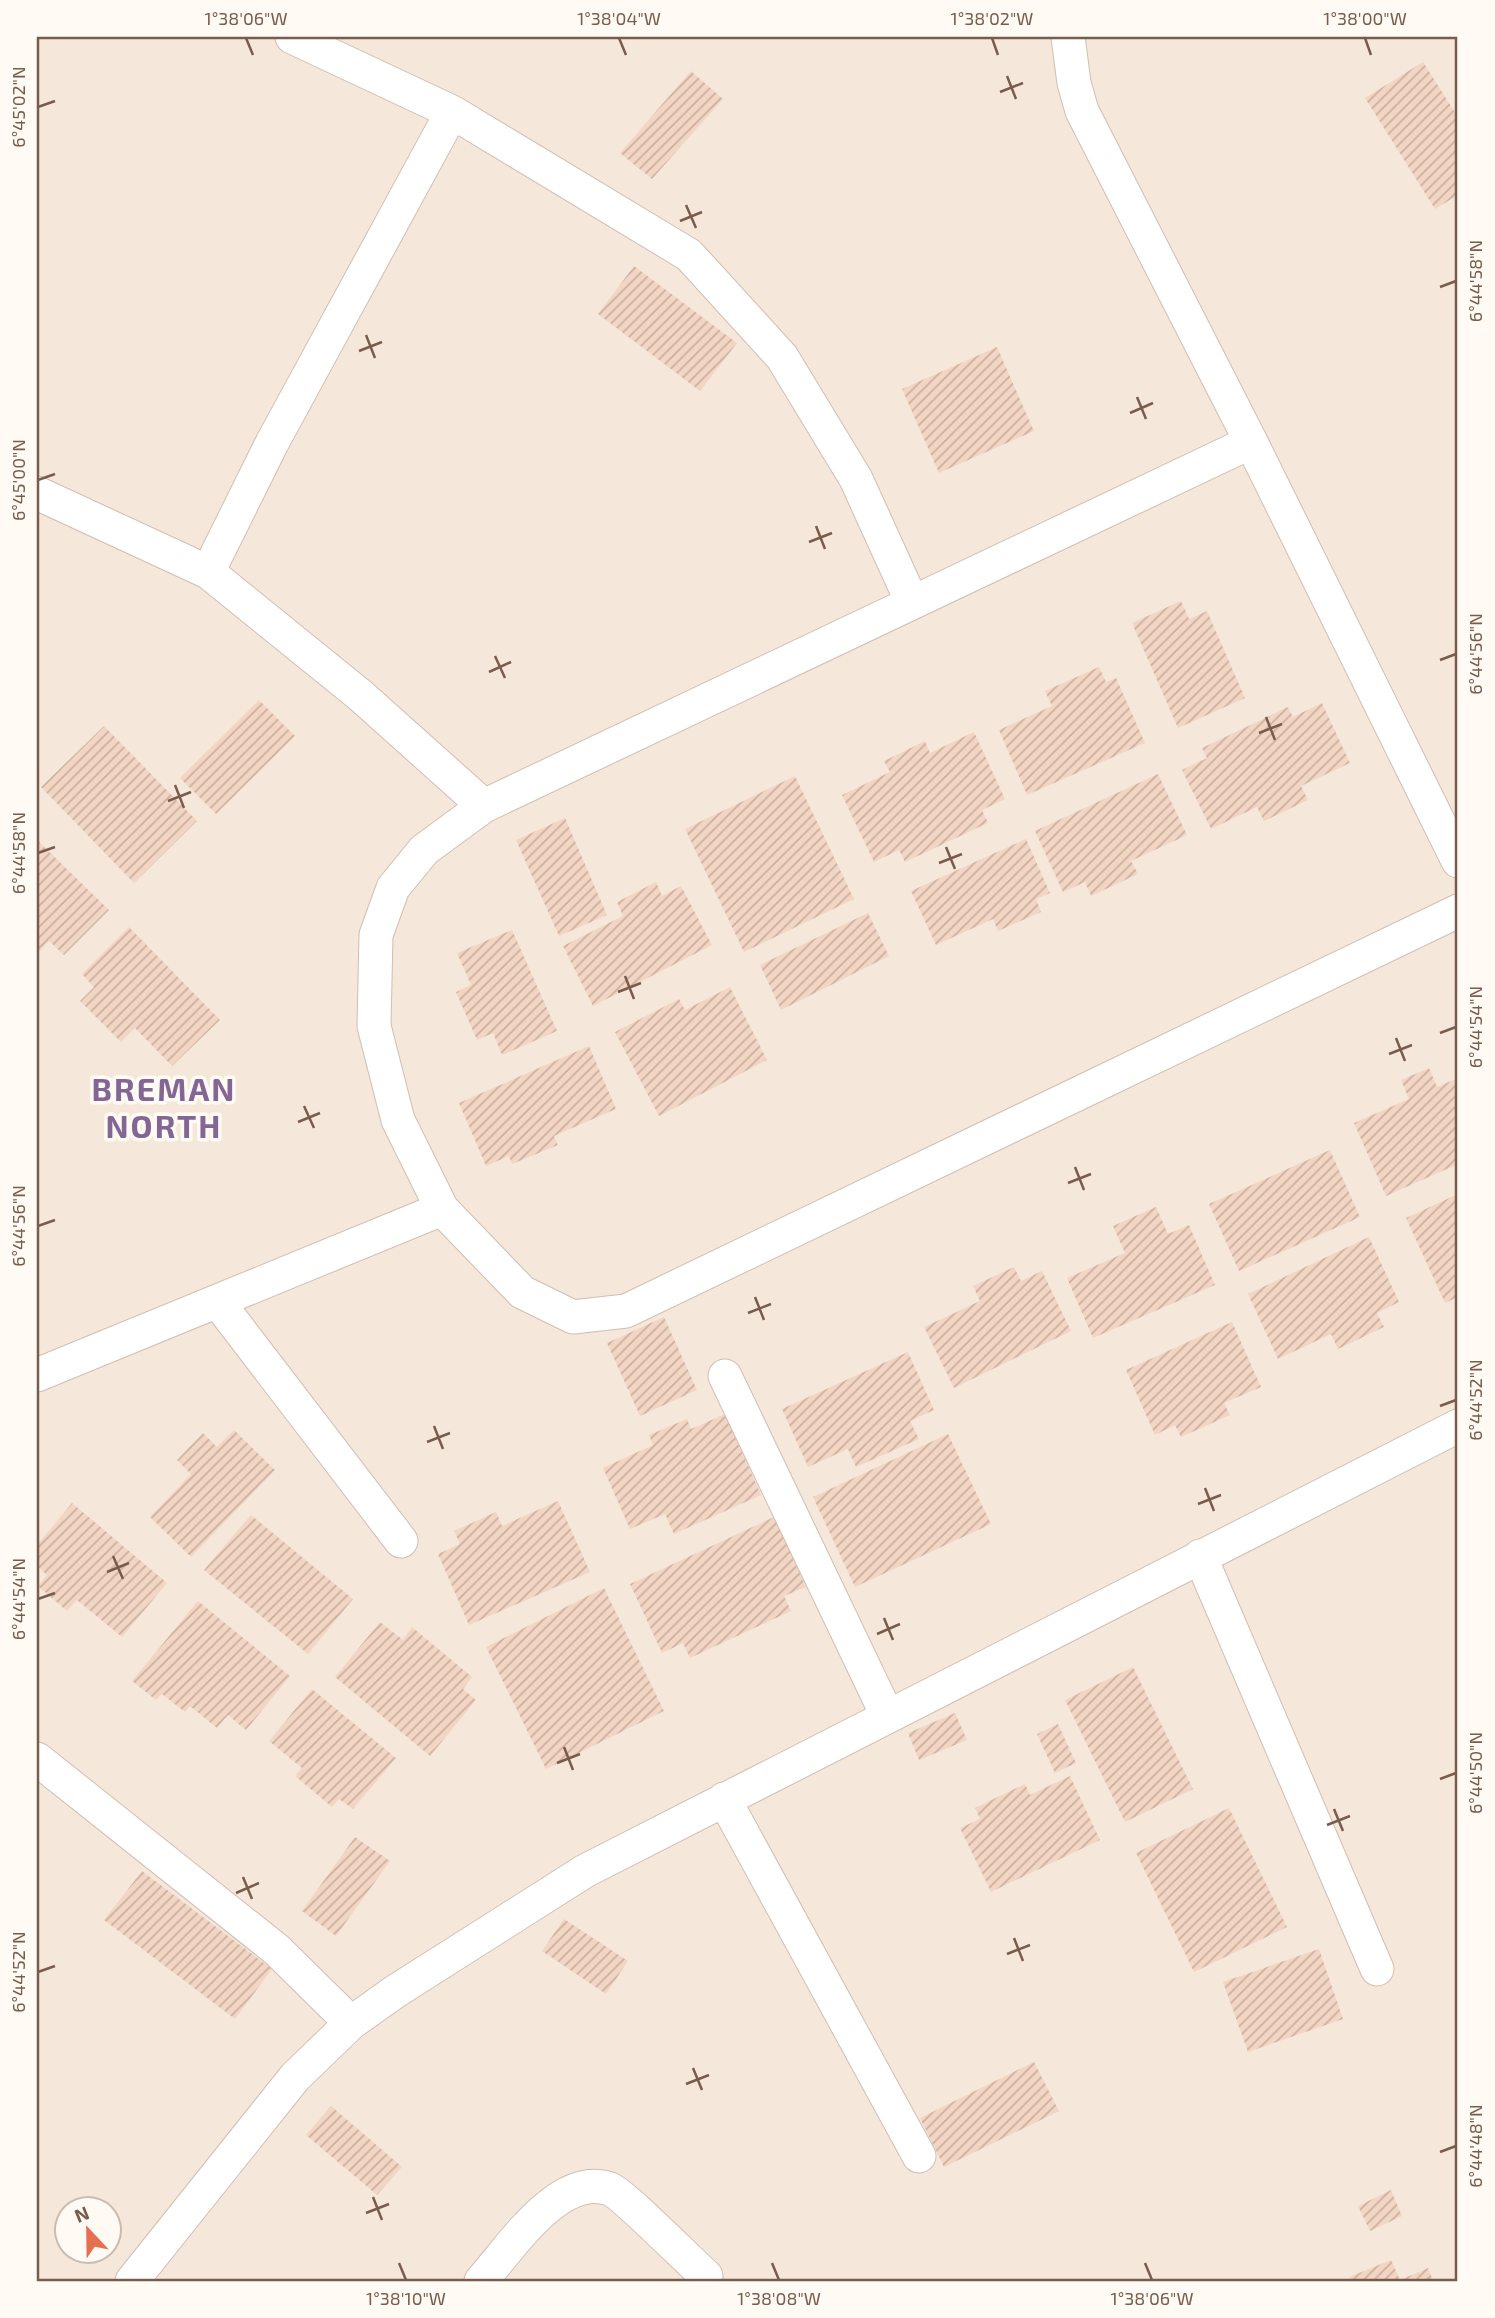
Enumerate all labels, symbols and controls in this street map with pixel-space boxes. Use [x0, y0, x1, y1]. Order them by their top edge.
text: 1°38'06"W [205, 7, 287, 29]
text: 1°38'04"W [577, 7, 661, 29]
text: 1°38'02"W [951, 7, 1033, 29]
text: 1°38'00"W [1323, 7, 1407, 29]
text: 6°45'02"N [7, 66, 29, 148]
text: 6°44'58"N [1464, 240, 1486, 322]
text: 6°45'00"N [7, 439, 29, 521]
text: 6°44'56"N [1464, 613, 1486, 695]
text: 6°44'58"N [7, 812, 29, 894]
text: 6°44'54"N [1464, 986, 1486, 1068]
district label: BREMAN NORTH [92, 1069, 236, 1144]
text: 6°44'56"N [7, 1185, 29, 1267]
text: 6°44'52"N [1464, 1359, 1486, 1441]
text: 6°44'54"N [7, 1558, 29, 1640]
text: 6°44'50"N [1464, 1732, 1486, 1814]
text: 6°44'52"N [7, 1931, 29, 2013]
text: 6°44'48"N [1464, 2104, 1486, 2188]
north arrow [52, 2196, 122, 2266]
text: N [71, 2201, 92, 2227]
text: 1°38'10"W [366, 2287, 446, 2309]
text: 1°38'08"W [737, 2287, 821, 2309]
text: 1°38'06"W [1111, 2287, 1193, 2309]

